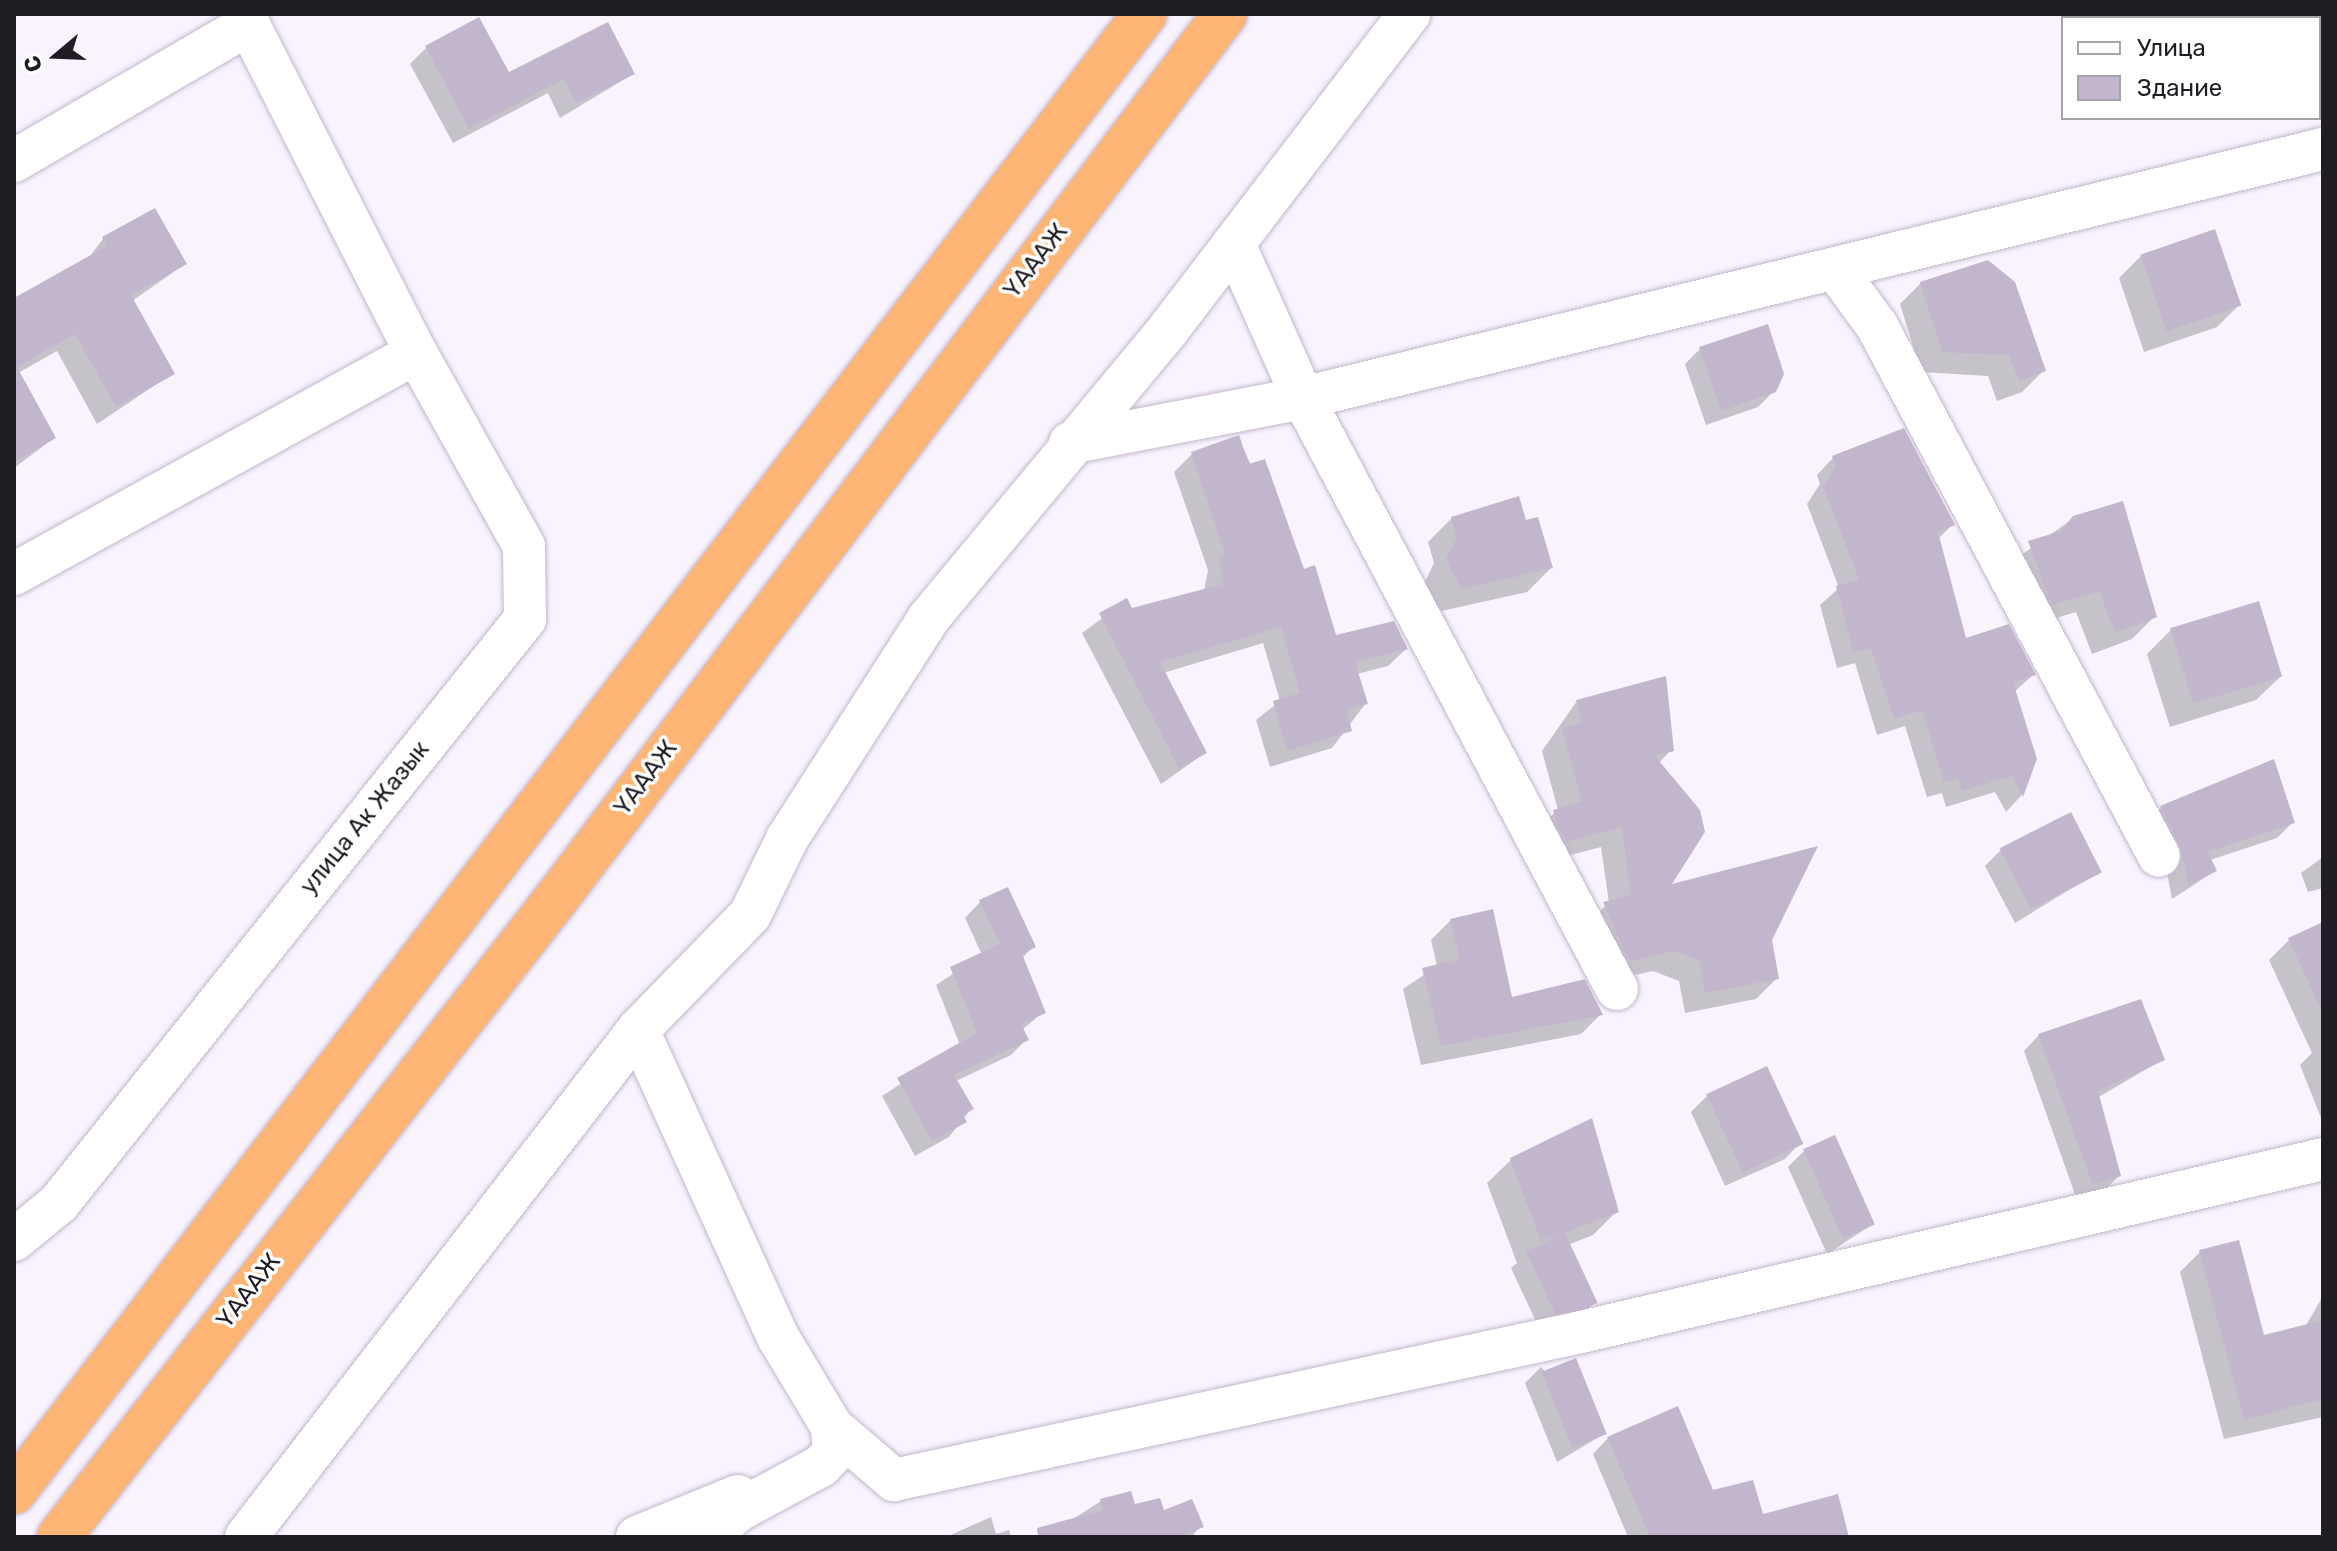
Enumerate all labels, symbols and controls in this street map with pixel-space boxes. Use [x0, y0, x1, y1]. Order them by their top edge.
north arrow [16, 16, 96, 96]
legend [2061, 16, 2321, 120]
text: Улица [2137, 34, 2206, 62]
text: С [18, 52, 48, 76]
text: Здание [2137, 74, 2222, 102]
street label: ҮАААЖ [998, 218, 1074, 304]
street label: ҮАААЖ [608, 735, 684, 821]
street label: улица Ак Жазык [294, 736, 436, 900]
street label: ҮАААЖ [211, 1248, 287, 1334]

